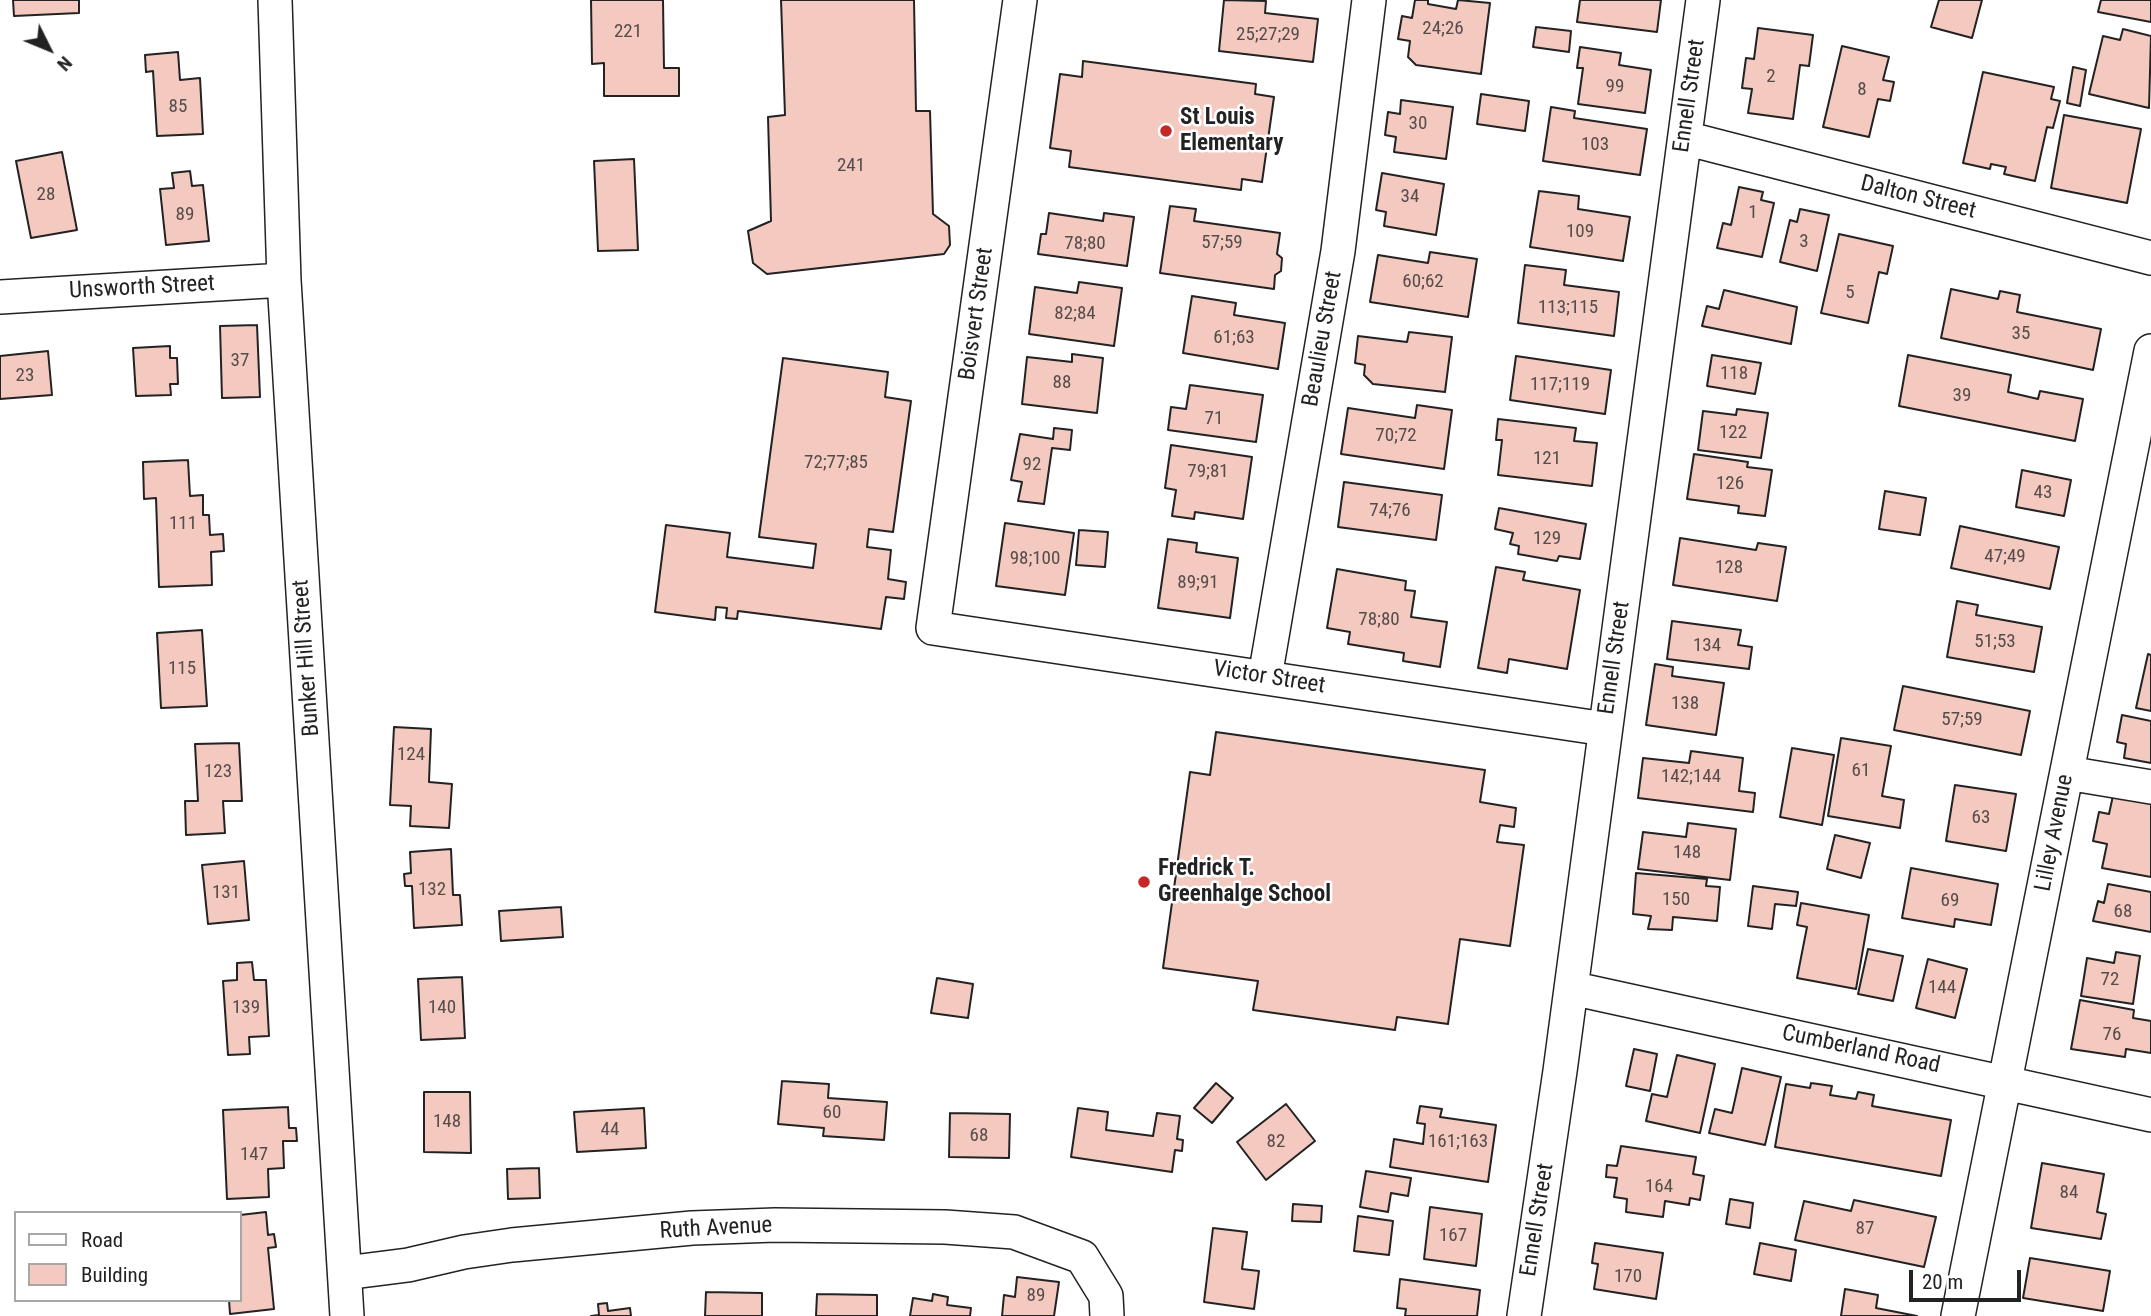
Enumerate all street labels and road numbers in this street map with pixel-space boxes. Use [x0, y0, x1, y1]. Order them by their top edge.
street label: Ennell Street [1668, 38, 1712, 154]
street label: Dalton Street [1857, 170, 1979, 226]
street label: Boisvert Street [954, 246, 1000, 382]
street label: Beaulieu Street [1298, 269, 1348, 409]
street label: Unsworth Street [69, 270, 215, 306]
street label: Bunker Hill Street [288, 579, 326, 737]
street label: Ennell Street [1593, 600, 1637, 716]
street label: Victor Street [1211, 656, 1327, 700]
street label: Lilley Avenue [2030, 772, 2080, 894]
street label: Cumberland Road [1779, 1020, 1943, 1080]
street label: Ennell Street [1515, 1161, 1561, 1279]
street label: Ruth Avenue [659, 1212, 773, 1246]

